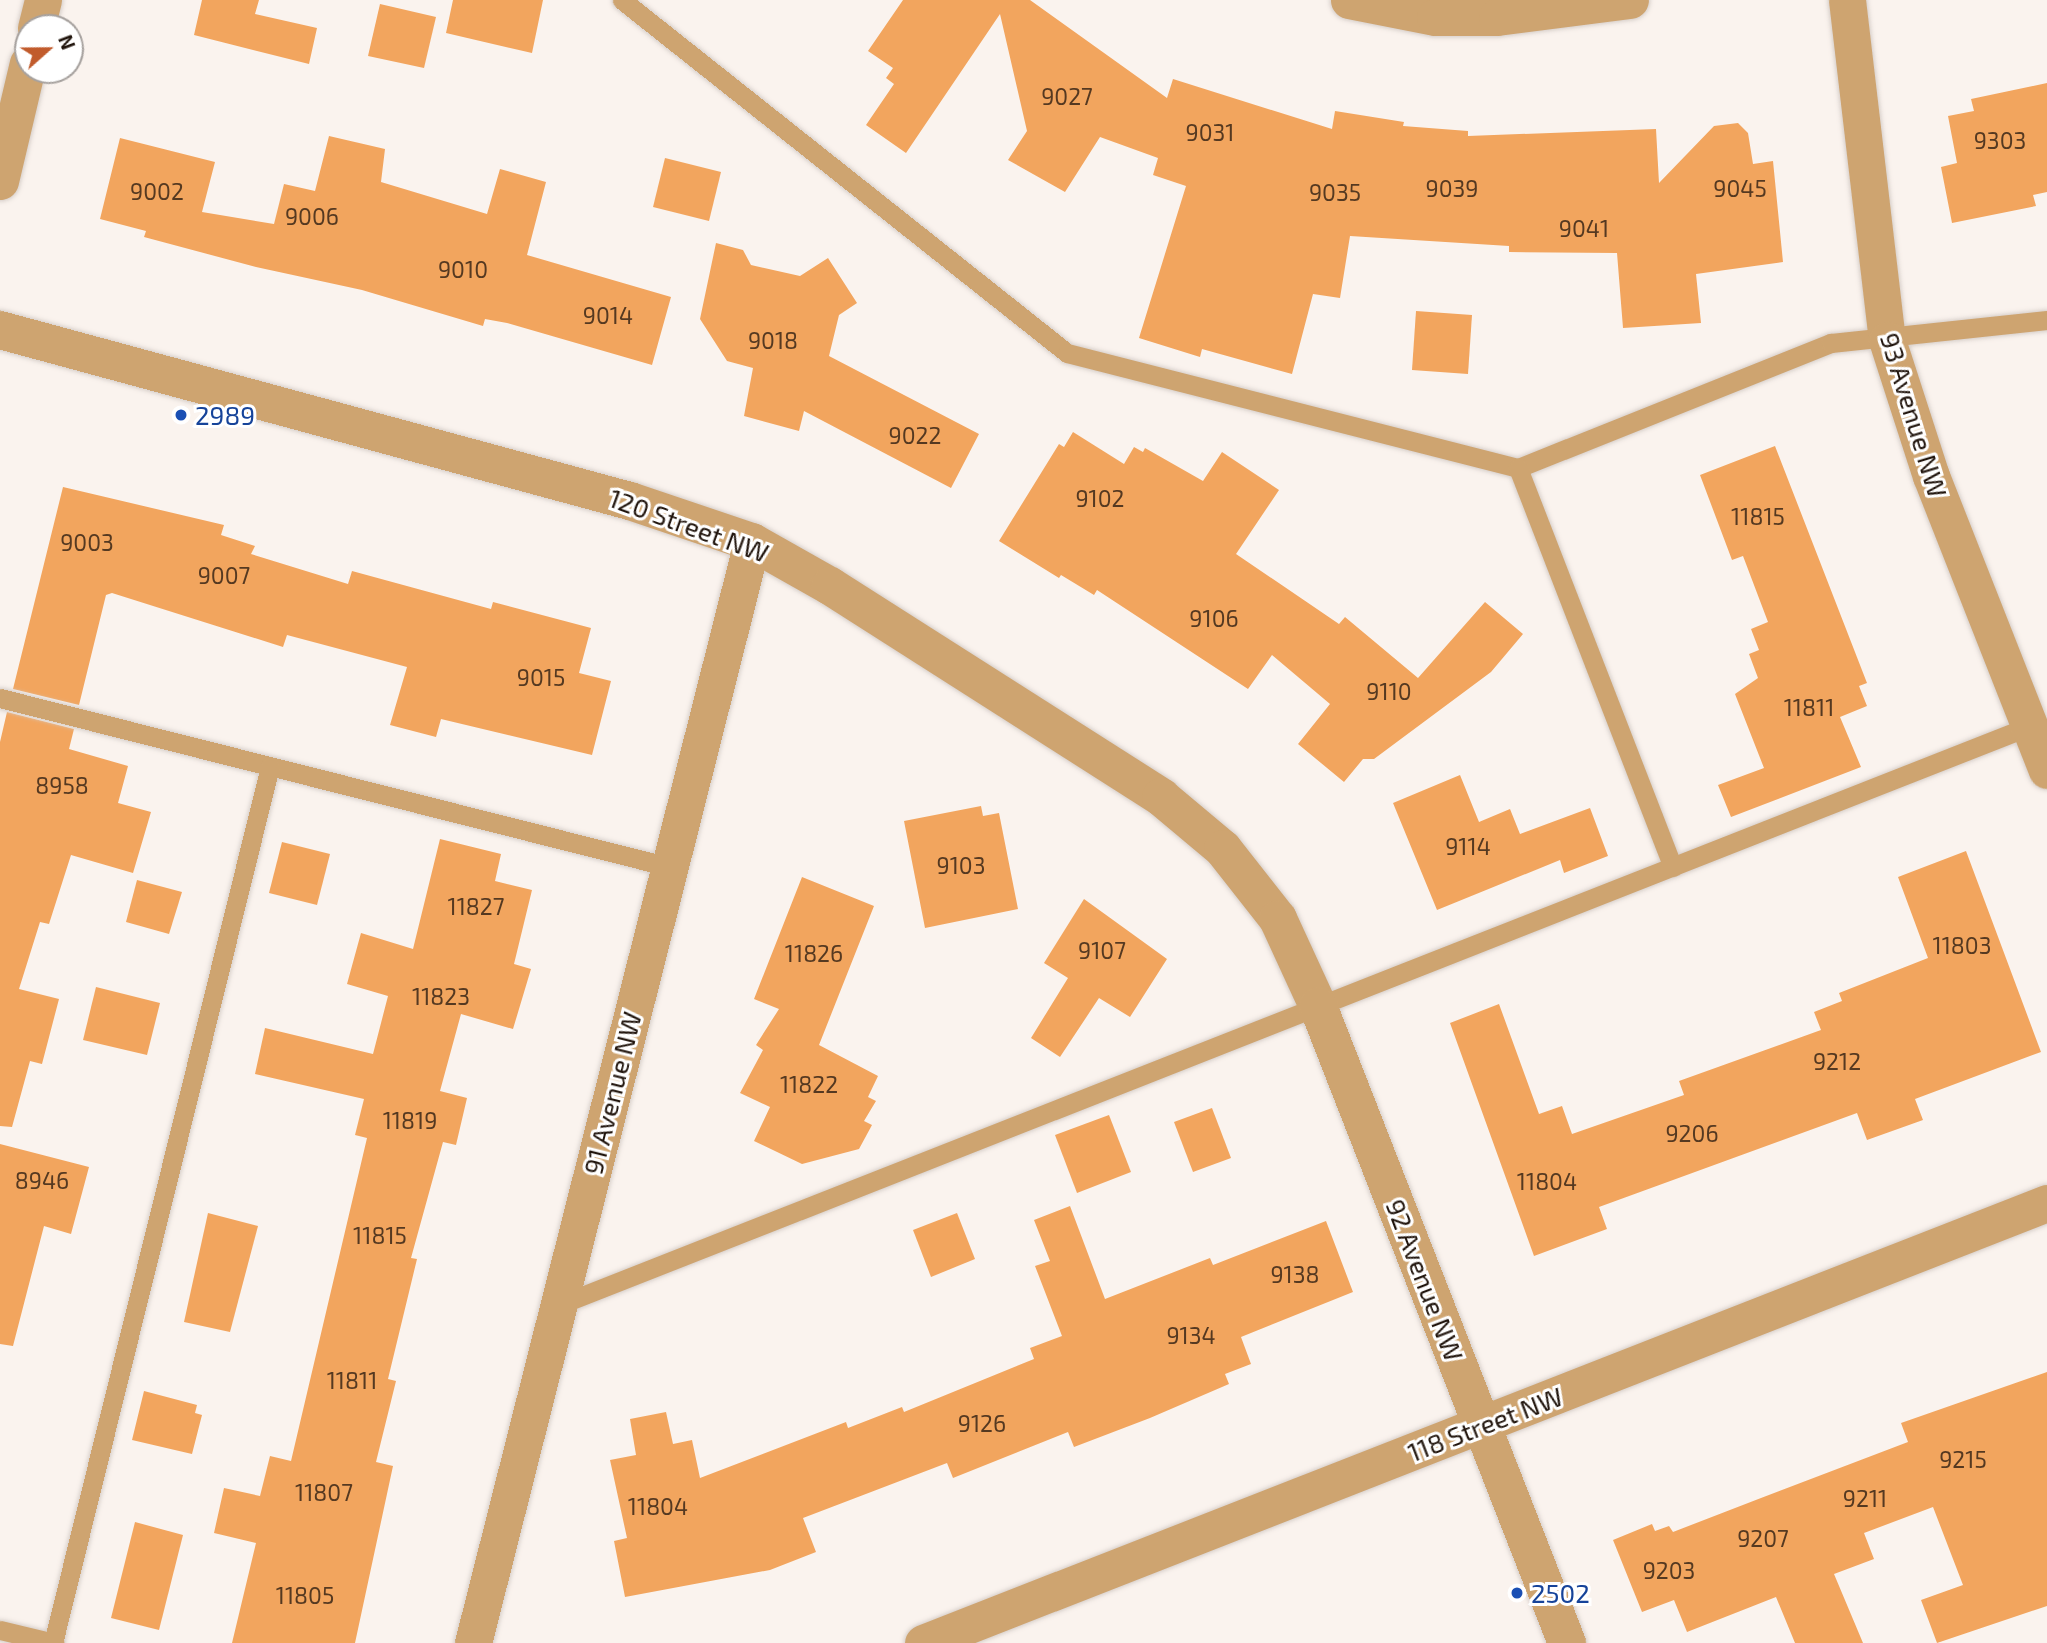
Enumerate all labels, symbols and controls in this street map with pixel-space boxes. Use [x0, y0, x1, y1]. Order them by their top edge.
north arrow [14, 14, 84, 84]
text: N [54, 31, 80, 53]
house number: 9027 [1041, 82, 1093, 110]
house number: 9031 [1186, 118, 1234, 146]
house number: 9303 [1974, 126, 2026, 154]
house number: 9039 [1426, 174, 1478, 202]
house number: 9045 [1713, 174, 1767, 202]
house number: 9002 [130, 177, 184, 205]
house number: 9035 [1309, 178, 1361, 206]
house number: 9006 [285, 202, 339, 230]
house number: 9041 [1559, 214, 1609, 242]
house number: 9010 [438, 255, 488, 283]
house number: 9014 [583, 301, 633, 329]
house number: 9018 [748, 326, 798, 354]
street label: 93 Avenue NW [1874, 329, 1954, 501]
place label: 2989 [195, 399, 255, 431]
marker: 2989 [173, 407, 189, 423]
house number: 9022 [889, 421, 941, 449]
street label: 120 Street NW [605, 482, 773, 568]
house number: 9102 [1075, 484, 1125, 512]
house number: 11815 [1731, 502, 1785, 530]
house number: 9003 [60, 528, 114, 556]
house number: 9007 [198, 561, 250, 589]
house number: 9106 [1189, 604, 1239, 632]
house number: 9015 [517, 663, 565, 691]
house number: 9110 [1366, 677, 1412, 705]
house number: 11811 [1784, 693, 1834, 721]
house number: 8958 [35, 771, 89, 799]
house number: 9114 [1445, 832, 1491, 860]
house number: 9103 [937, 851, 985, 879]
house number: 11827 [448, 892, 504, 920]
house number: 11803 [1933, 931, 1991, 959]
house number: 9107 [1078, 936, 1126, 964]
house number: 11826 [785, 939, 843, 967]
house number: 11823 [412, 982, 470, 1010]
street label: 91 Avenue NW [577, 1008, 647, 1178]
house number: 9212 [1813, 1047, 1861, 1075]
house number: 11822 [780, 1070, 838, 1098]
house number: 11819 [383, 1106, 437, 1134]
house number: 9206 [1665, 1119, 1719, 1147]
house number: 8946 [15, 1166, 69, 1194]
house number: 11804 [1517, 1167, 1577, 1195]
street label: 92 Avenue NW [1380, 1195, 1470, 1365]
house number: 11815 [353, 1221, 407, 1249]
house number: 9138 [1270, 1260, 1320, 1288]
house number: 9134 [1166, 1321, 1216, 1349]
house number: 11811 [327, 1366, 377, 1394]
street label: 118 Street NW [1403, 1380, 1567, 1468]
house number: 9126 [958, 1409, 1006, 1437]
house number: 9215 [1939, 1445, 1987, 1473]
house number: 11807 [295, 1478, 353, 1506]
house number: 9211 [1843, 1484, 1887, 1512]
house number: 11804 [628, 1492, 688, 1520]
house number: 9207 [1737, 1524, 1789, 1552]
house number: 9203 [1643, 1556, 1695, 1584]
place label: 2502 [1531, 1577, 1590, 1609]
house number: 11805 [276, 1581, 334, 1609]
marker: 2502 [1509, 1585, 1525, 1601]

